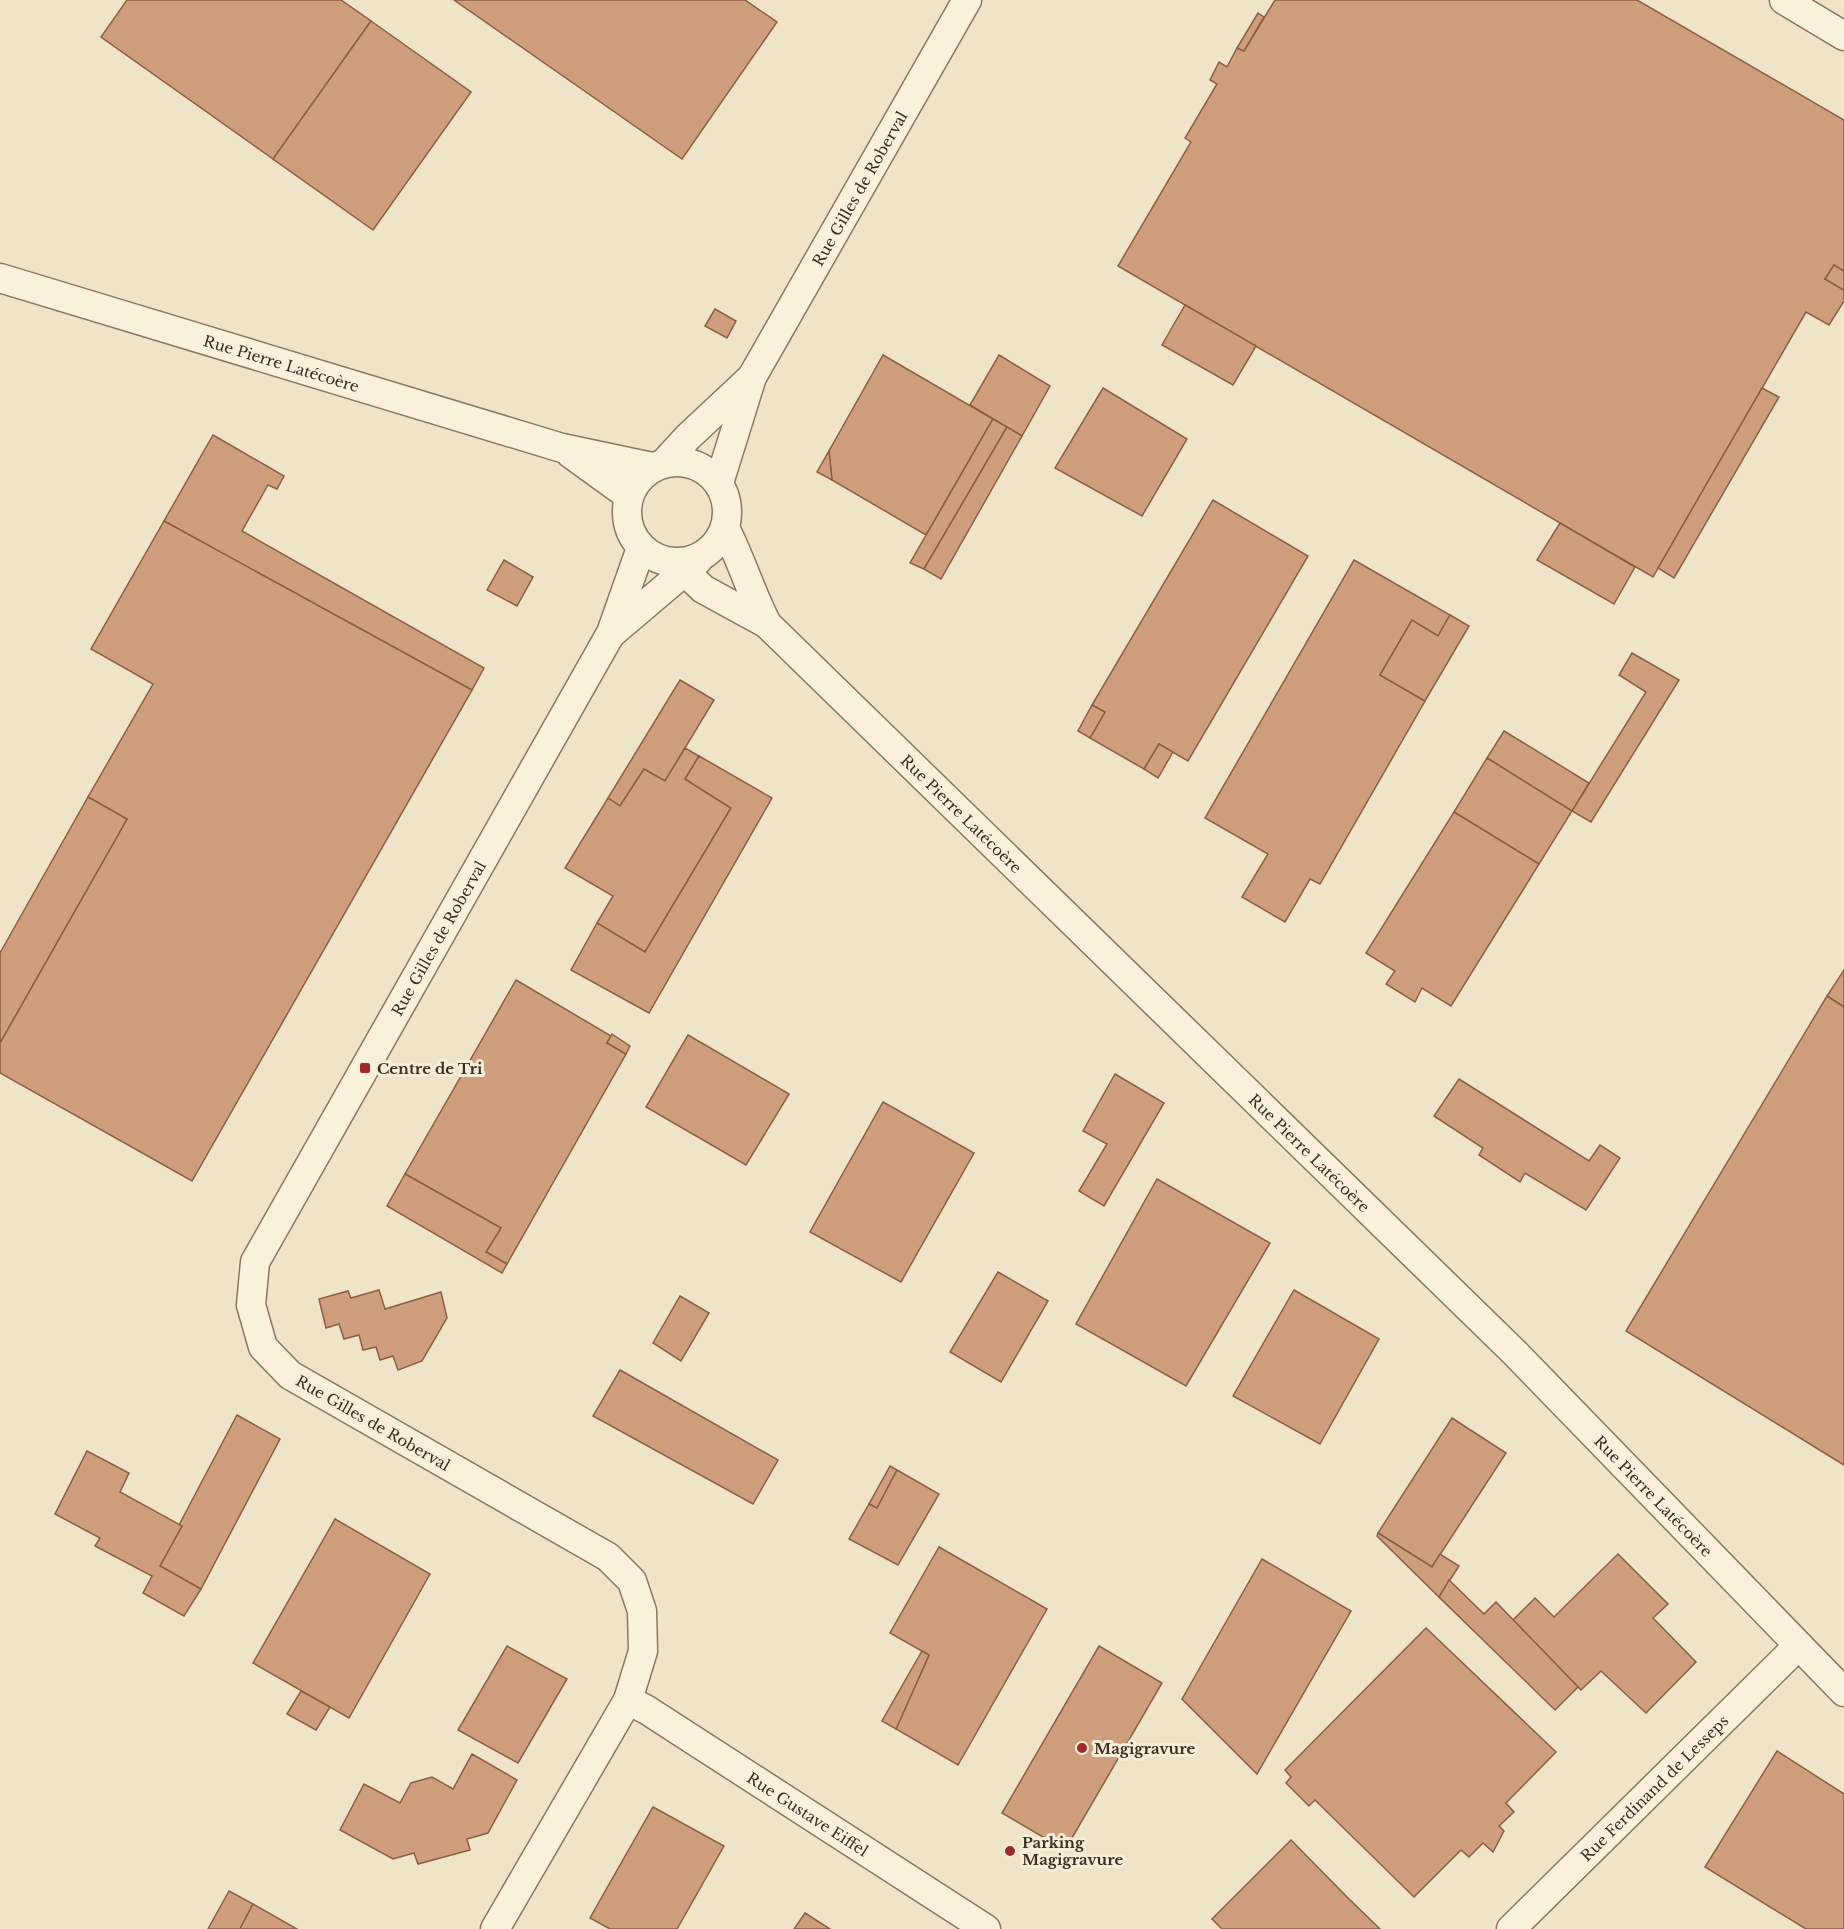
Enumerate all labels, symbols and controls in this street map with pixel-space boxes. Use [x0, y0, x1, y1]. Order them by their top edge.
street label: Rue Gilles de Roberval [808, 108, 911, 269]
street label: Rue Pierre Latécoère [201, 331, 361, 396]
street label: Rue Pierre Latécoère [897, 750, 1026, 877]
street label: Rue Gilles de Roberval [387, 857, 490, 1019]
place label: Centre de Tri [377, 1059, 483, 1078]
marker: Centre de Tri [358, 1061, 372, 1075]
street label: Rue Pierre Latécoère [1245, 1090, 1374, 1216]
street label: Rue Gilles de Roberval [293, 1371, 453, 1475]
street label: Rue Pierre Latécoère [1591, 1431, 1717, 1560]
street label: Rue Ferdinand de Lesseps [1576, 1711, 1732, 1865]
place label: Magigravure [1094, 1739, 1196, 1758]
marker: Magigravure [1075, 1741, 1089, 1755]
street label: Rue Gustave Eiffel [744, 1768, 872, 1860]
place label: Parking Magigravure [1022, 1833, 1124, 1869]
marker: Parking Magigravure [1003, 1844, 1017, 1858]

